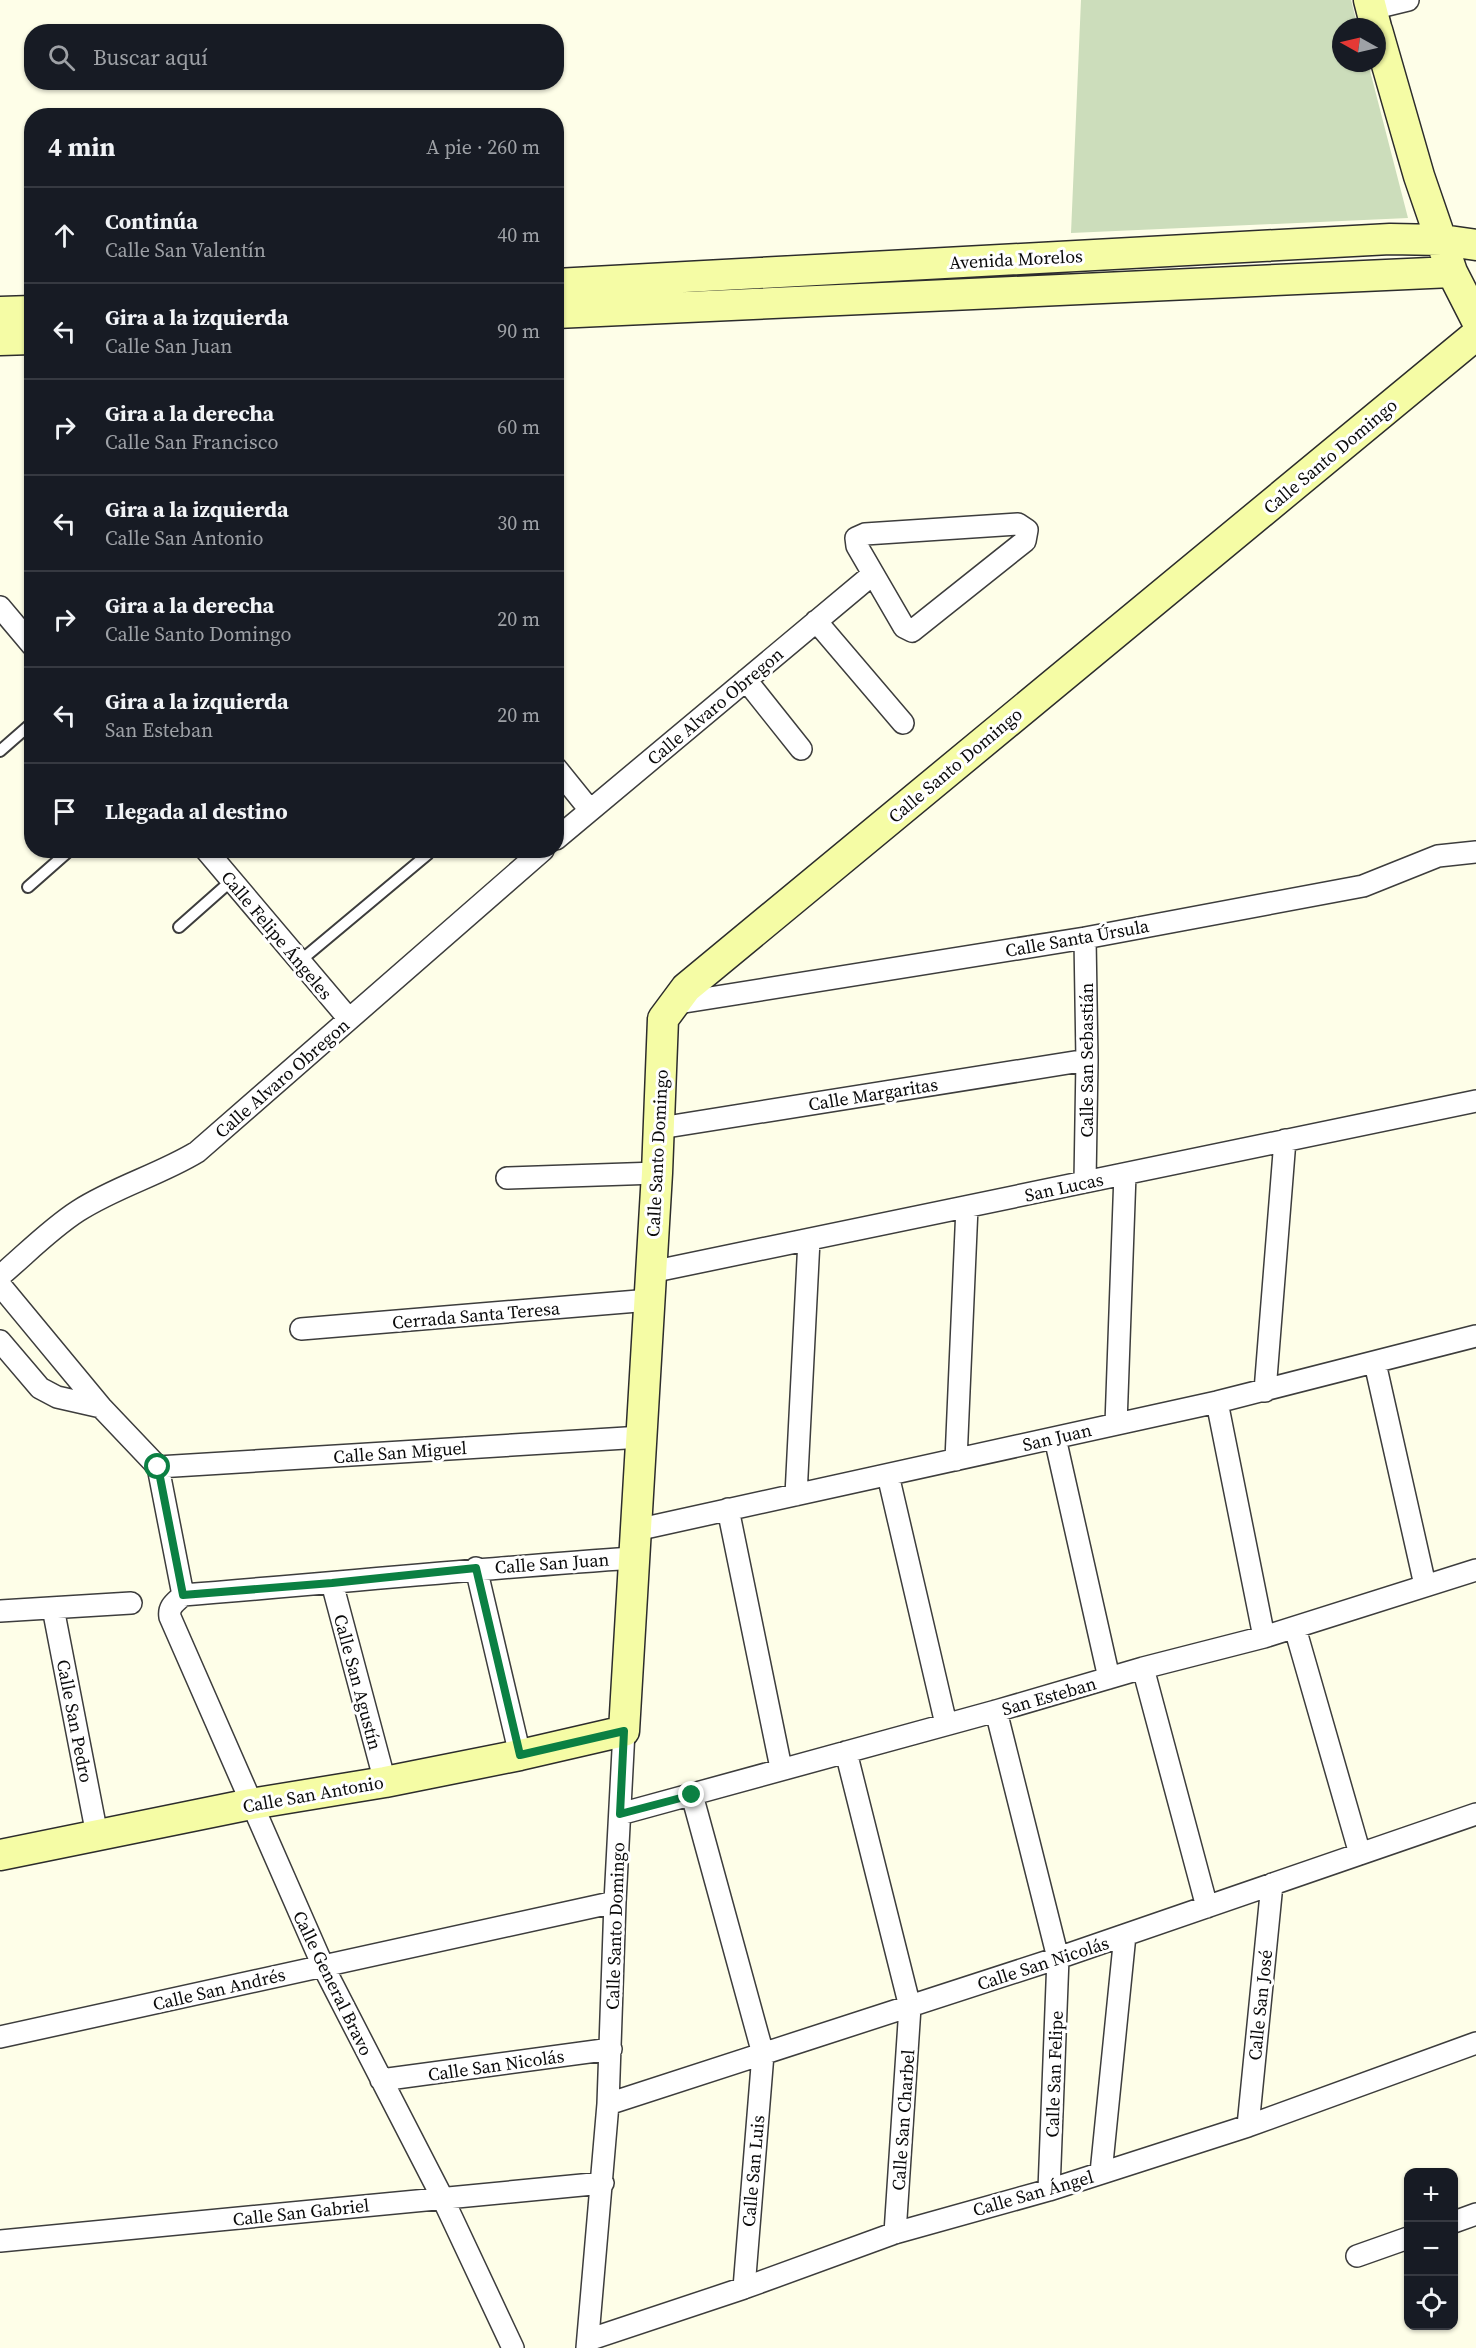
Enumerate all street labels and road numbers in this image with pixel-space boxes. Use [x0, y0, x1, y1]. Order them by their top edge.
street label: Avenida Morelos [949, 243, 1084, 275]
street label: Calle Santo Domingo [1258, 392, 1402, 520]
street label: Calle Alvaro Obregon [642, 641, 789, 770]
street label: Calle Santo Domingo [883, 701, 1027, 829]
street label: Calle Felipe Ángeles [216, 865, 338, 1005]
street label: Calle Santa Úrsula [1003, 913, 1152, 963]
street label: Calle San Sebastián [1074, 983, 1099, 1137]
street label: Calle Alvaro Obregon [209, 1012, 355, 1143]
street label: Calle Santo Domingo [640, 1068, 674, 1237]
street label: Calle Margaritas [806, 1071, 940, 1117]
street label: San Lucas [1022, 1166, 1106, 1208]
street label: Cerrada Santa Teresa [391, 1295, 562, 1335]
street label: San Juan [1020, 1417, 1094, 1457]
street label: Calle San Miguel [332, 1435, 468, 1469]
street label: Calle San Juan [494, 1547, 610, 1579]
street label: Calle San Agustín [328, 1611, 388, 1753]
street label: Calle San Pedro [51, 1657, 99, 1785]
street label: San Esteban [999, 1671, 1099, 1721]
street label: Calle San Antonio [241, 1769, 386, 1819]
street label: Calle Santo Domingo [600, 1842, 630, 2010]
street label: Calle General Bravo [287, 1906, 379, 2060]
street label: Calle San Nicolás [974, 1930, 1112, 1996]
street label: Calle San José [1242, 1948, 1278, 2062]
street label: Calle San Andrés [150, 1962, 288, 2016]
street label: Calle San Felipe [1039, 2010, 1069, 2138]
street label: Calle San Nicolás [426, 2043, 566, 2087]
street label: Calle San Charbel [886, 2049, 920, 2191]
street label: Calle San Luis [736, 2114, 770, 2228]
street label: Calle San Ángel [970, 2164, 1096, 2222]
street label: Calle San Gabriel [231, 2192, 371, 2232]

